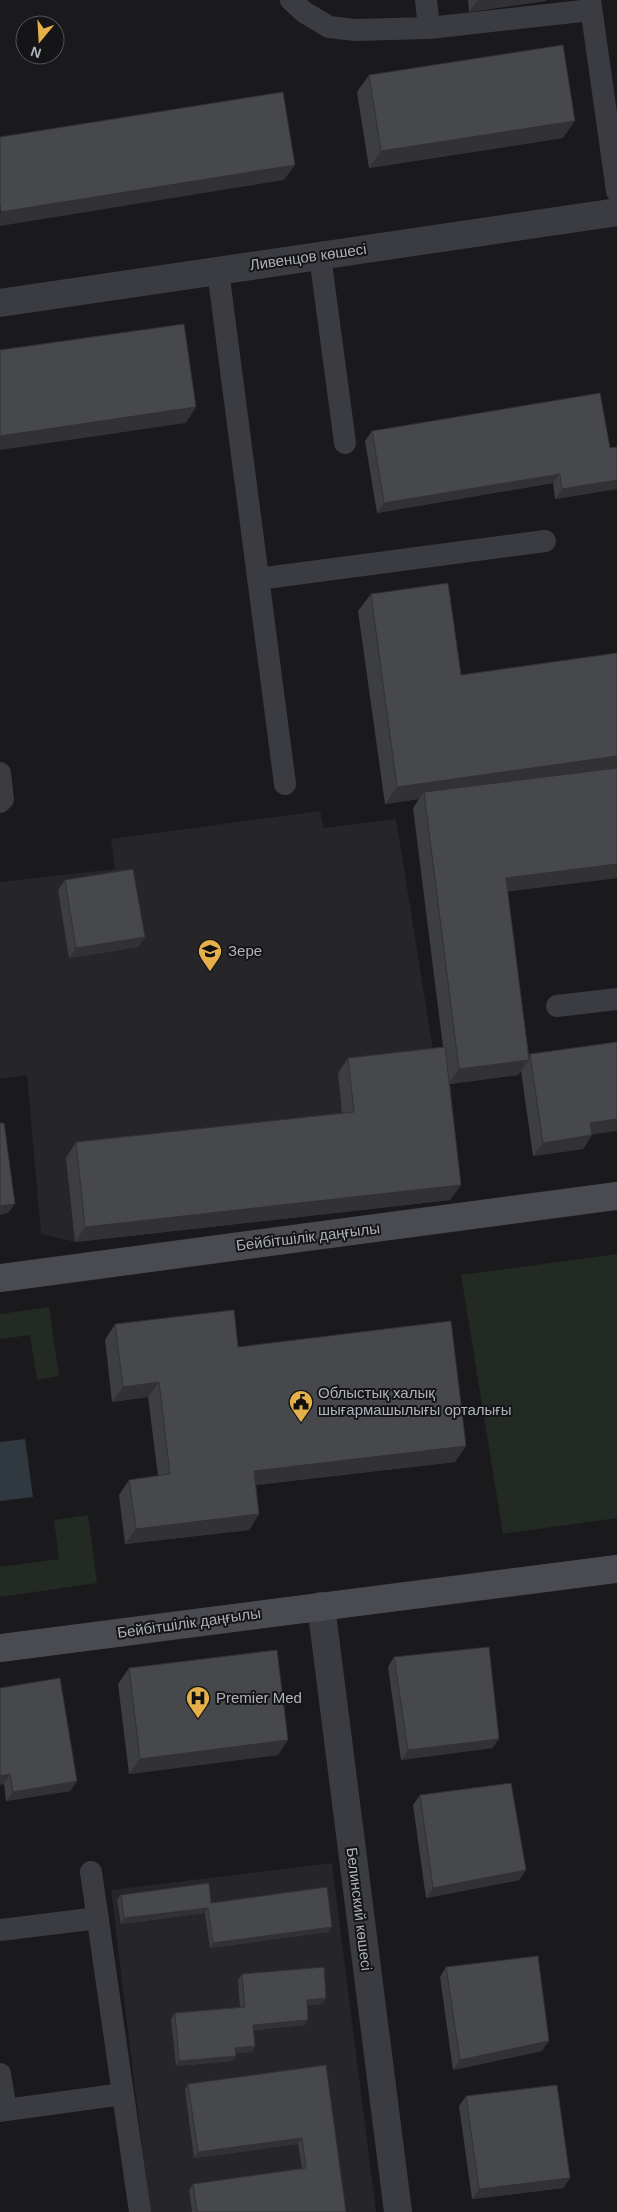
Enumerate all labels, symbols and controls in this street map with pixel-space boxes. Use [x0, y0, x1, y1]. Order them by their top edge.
north arrow [15, 15, 65, 65]
text: N [29, 43, 43, 62]
street label: Ливенцов көшесі [248, 240, 367, 273]
school or university icon: Зере [197, 938, 223, 972]
place label: Зере [228, 942, 262, 959]
street label: Бейбітшілік даңғылы [235, 1219, 381, 1254]
place label: Облыстық халық шығармашылығы орталығы [318, 1384, 512, 1418]
public building icon: Облыстық халық шығармашылығы орталығы [288, 1389, 314, 1423]
street label: Бейбітшілік даңғылы [116, 1604, 262, 1641]
hospital icon: Premier Med [185, 1685, 211, 1719]
place label: Premier Med [216, 1689, 302, 1706]
street label: Белинский көшесі [343, 1846, 376, 1972]

